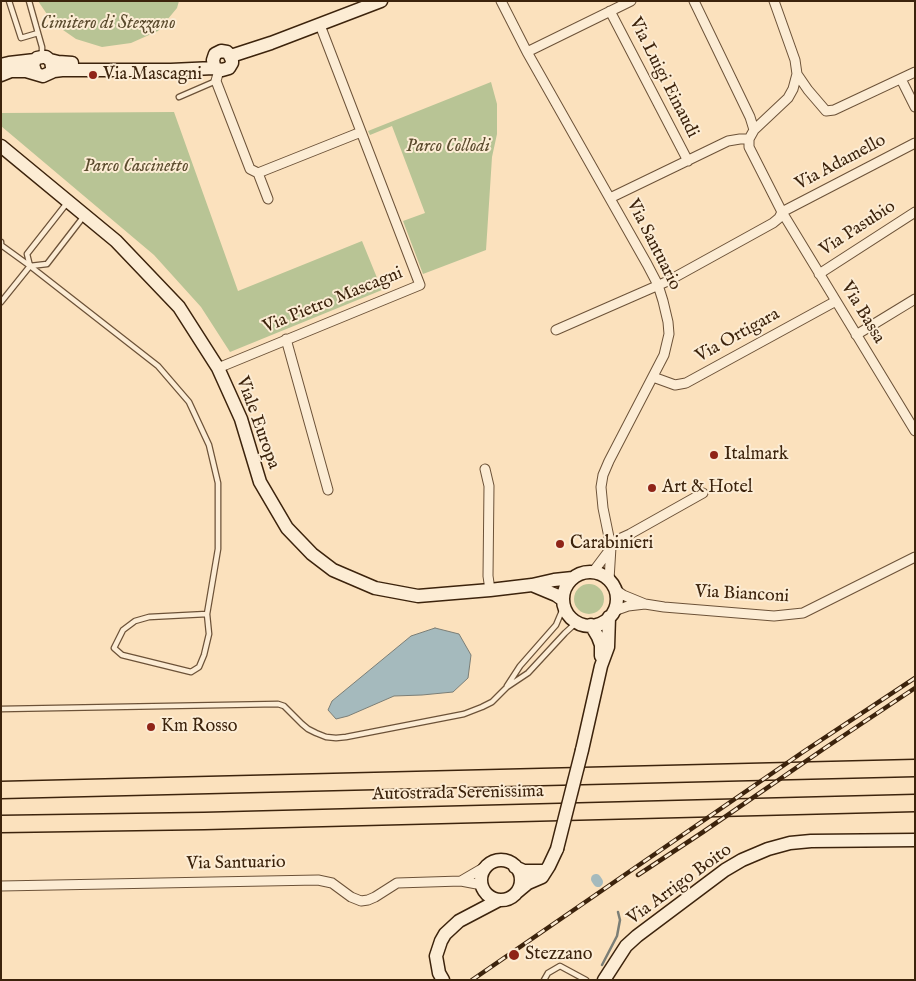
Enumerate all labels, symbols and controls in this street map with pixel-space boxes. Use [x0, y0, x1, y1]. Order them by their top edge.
park label: Cimitero di Stezzano [41, 13, 175, 35]
street label: Via Luigi Einaudi [623, 14, 703, 142]
place label: Via Mascagni [103, 64, 202, 86]
marker: Via Mascagni [87, 69, 99, 81]
street label: Via Adamello [792, 130, 890, 196]
park label: Parco Collodi [406, 136, 490, 158]
park label: Parco Cascinetto [84, 156, 188, 178]
street label: Via Santuario [621, 196, 685, 294]
street label: Via Pasubio [816, 197, 900, 261]
street label: Via Pietro Mascagni [260, 263, 406, 339]
street label: Via Bassa [835, 278, 889, 348]
street label: Via Ortigara [692, 304, 784, 368]
street label: Viale Europa [230, 374, 284, 472]
place label: Italmark [724, 444, 788, 466]
marker: Italmark [708, 449, 720, 461]
place label: Art & Hotel [662, 477, 753, 499]
marker: Art & Hotel [646, 482, 658, 494]
place label: Carabinieri [570, 533, 653, 555]
marker: Carabinieri [554, 538, 566, 550]
street label: Via Bianconi [694, 582, 790, 608]
place label: Km Rosso [161, 716, 238, 738]
marker: Km Rosso [145, 721, 157, 733]
street label: Autostrada Serenissima [372, 782, 544, 806]
street label: Via Arrigo Boito [624, 840, 736, 930]
street label: Via Santuario [186, 852, 286, 876]
place label: Stezzano [525, 944, 592, 966]
marker: Stezzano [507, 948, 521, 962]

